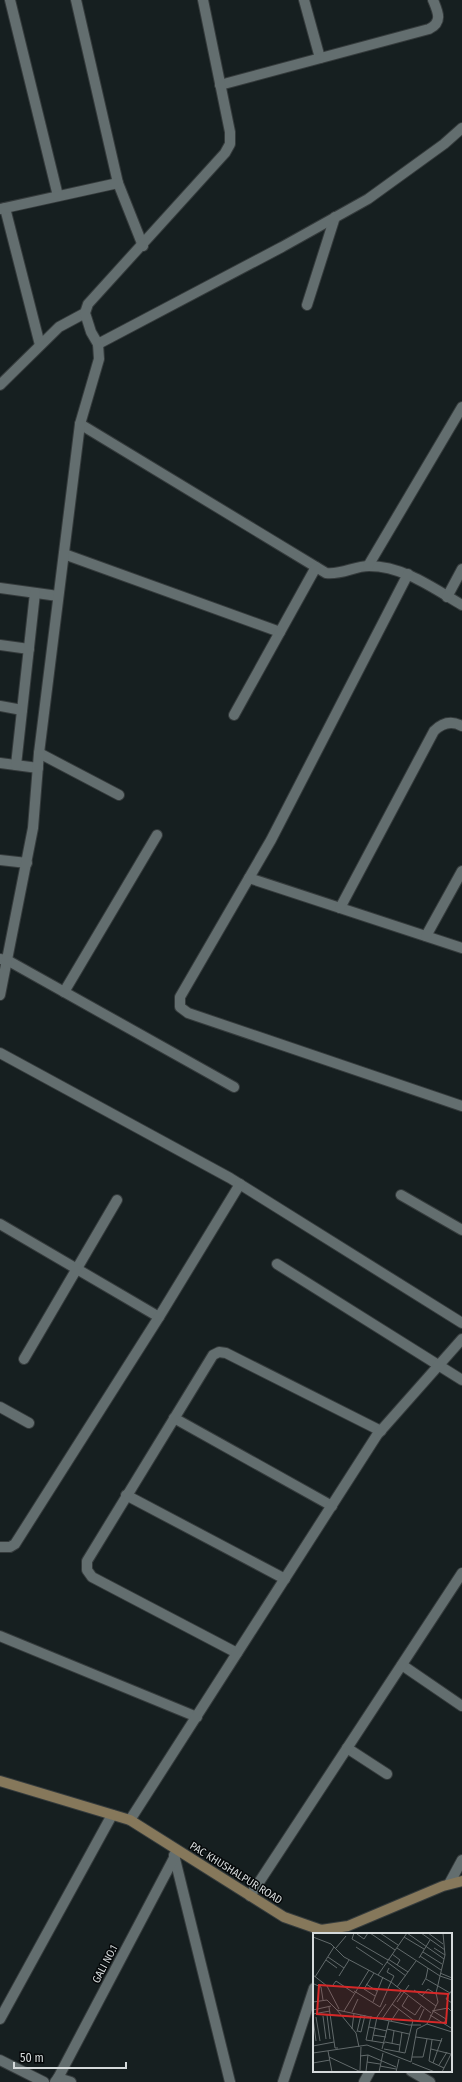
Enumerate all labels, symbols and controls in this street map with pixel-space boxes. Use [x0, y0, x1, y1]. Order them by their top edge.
street label: PAC KHUSHALPUR ROAD [187, 1839, 285, 1907]
inset map [313, 1933, 452, 2072]
street label: GALI NO.1 [90, 1943, 120, 1985]
scale bar [14, 2044, 126, 2070]
text: 50 m [20, 2051, 44, 2065]

